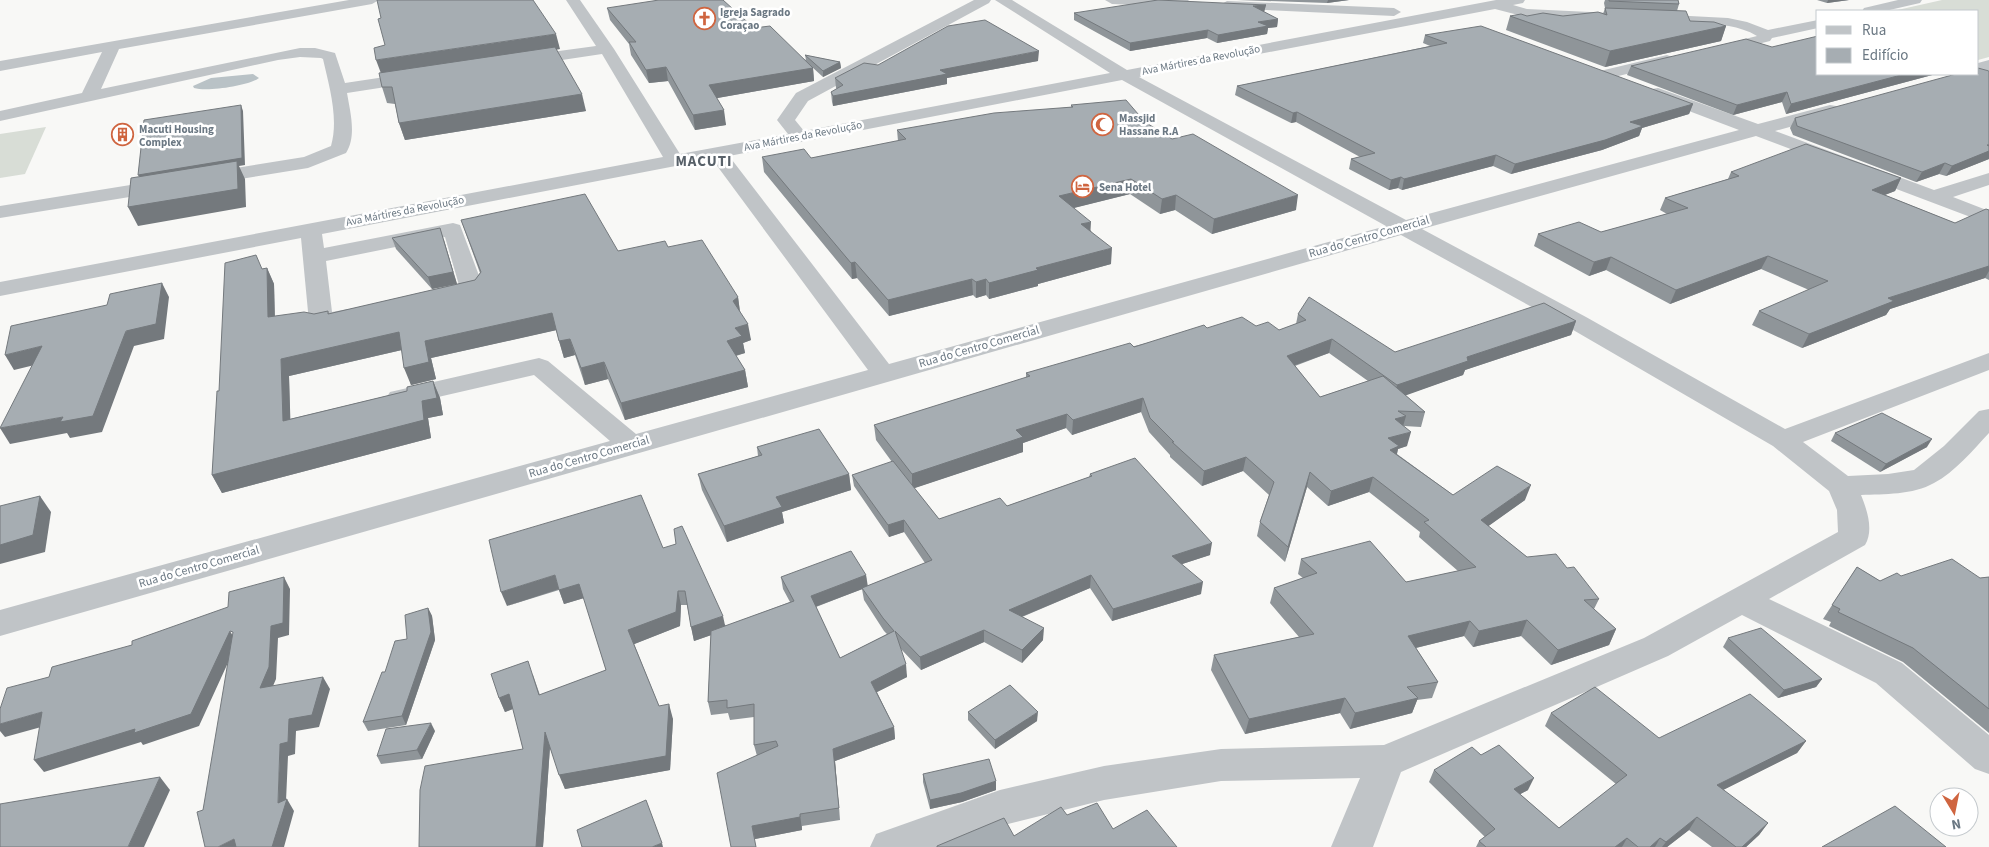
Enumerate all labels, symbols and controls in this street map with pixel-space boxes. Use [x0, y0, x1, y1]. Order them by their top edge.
place label: Igreja Sagrado Coraçao [720, 5, 790, 33]
church icon: Igreja Sagrado Coraçao [692, 6, 716, 30]
legend [1816, 10, 1979, 75]
text: Rua [1862, 20, 1886, 41]
street label: Ava Mártires da Revolução [1141, 41, 1261, 79]
text: Edifício [1862, 45, 1909, 66]
place label: Massjid Hassane R.A [1119, 111, 1179, 139]
mosque icon: Massjid Hassane R.A [1091, 112, 1115, 136]
street label: Ava Mártires da Revolução [743, 117, 863, 155]
place label: Macuti Housing Complex [139, 122, 214, 150]
building icon: Macuti Housing Complex [111, 123, 135, 147]
district label: MACUTI [675, 151, 733, 172]
hotel icon: Sena Hotel [1071, 175, 1095, 199]
place label: Sena Hotel [1099, 180, 1152, 195]
street label: Ava Mártires da Revolução [345, 192, 465, 230]
street label: Rua do Centro Comercial [1307, 212, 1431, 262]
street label: Rua do Centro Comercial [917, 322, 1041, 372]
street label: Rua do Centro Comercial [527, 432, 651, 482]
street label: Rua do Centro Comercial [137, 542, 261, 592]
north arrow [1929, 787, 1979, 837]
text: N [1950, 813, 1962, 834]

